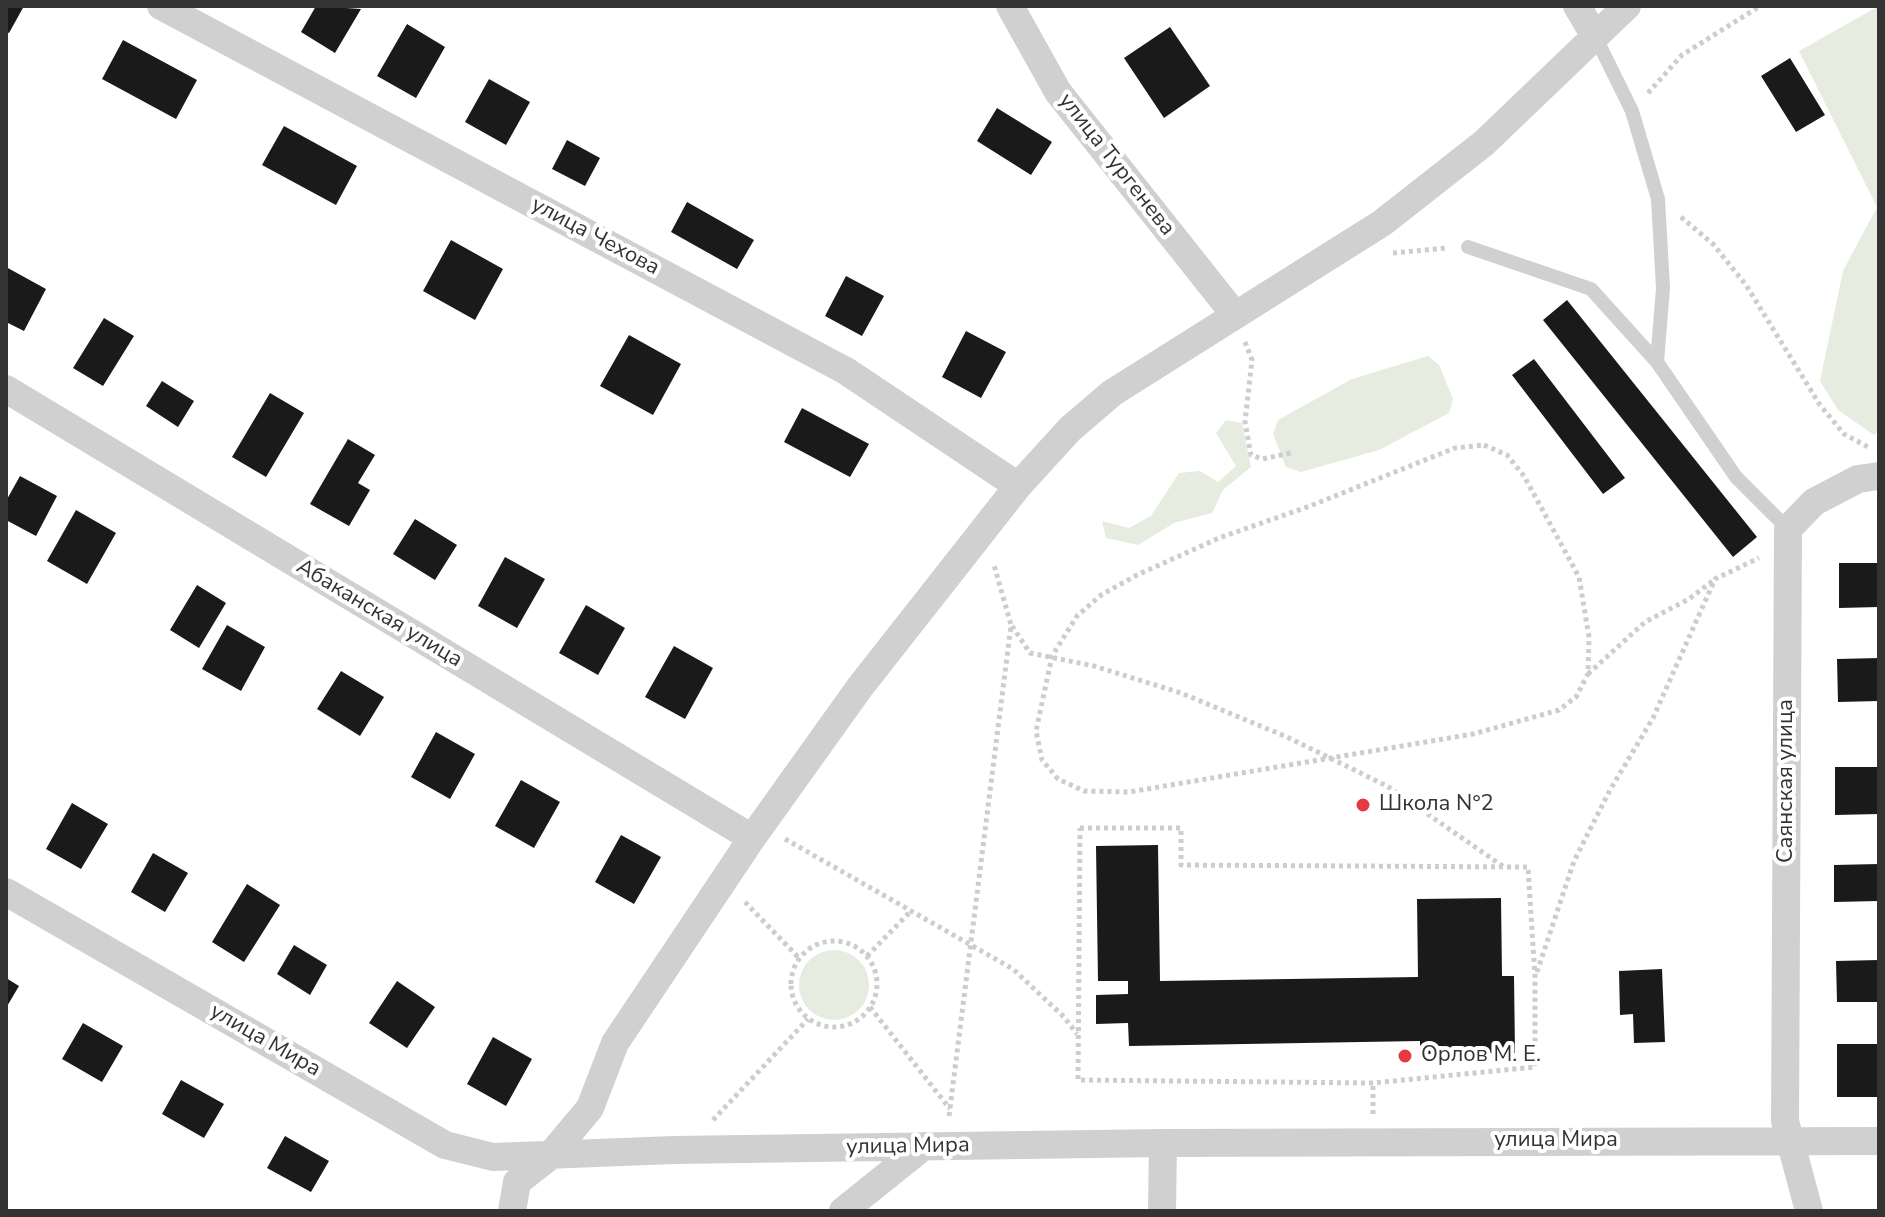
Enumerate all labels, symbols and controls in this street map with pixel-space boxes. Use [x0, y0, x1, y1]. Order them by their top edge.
street label: улица Тургенева [1052, 89, 1180, 241]
street label: улица Чехова [526, 192, 664, 282]
street label: Абаканская улица [291, 554, 467, 674]
street label: Саянская улица [1774, 699, 1800, 863]
place label: Школа N°2 [1379, 792, 1494, 818]
marker: Школа N°2 [1354, 796, 1372, 814]
street label: улица Мира [205, 999, 325, 1083]
place label: Орлов М. Е. [1421, 1043, 1541, 1069]
marker: Орлов М. Е. [1396, 1047, 1414, 1065]
street label: улица Мира [1494, 1128, 1618, 1154]
street label: улица Мира [846, 1133, 970, 1161]

